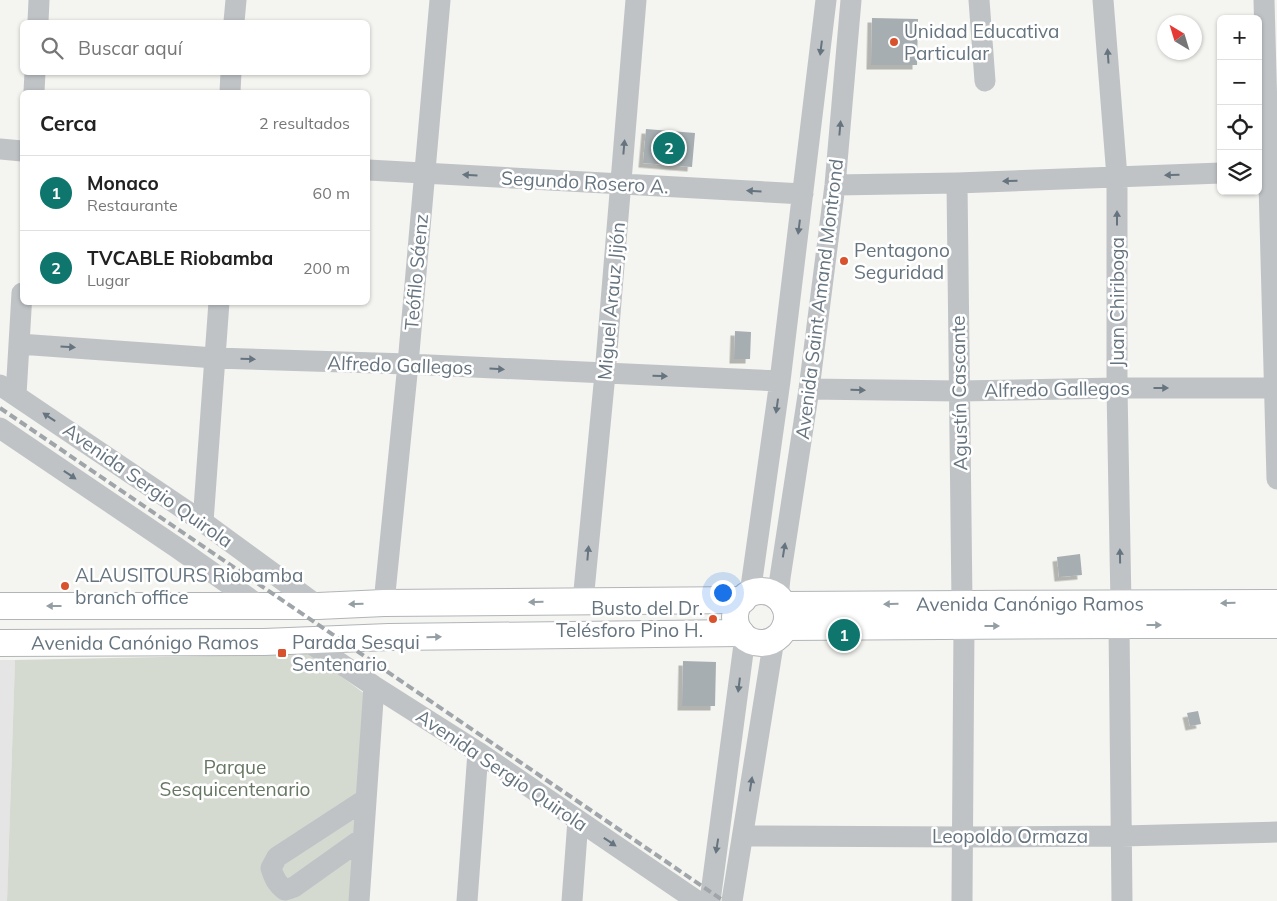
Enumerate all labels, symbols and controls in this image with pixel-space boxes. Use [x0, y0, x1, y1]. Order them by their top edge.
north arrow [1157, 15, 1202, 60]
map controls [1217, 15, 1262, 195]
button: + [1217, 15, 1262, 60]
place label: Unidad Educativa Particular [904, 19, 1059, 65]
search box [20, 20, 370, 75]
icon: search [38, 34, 66, 62]
text: Buscar aquí [78, 36, 182, 60]
marker: Unidad Educativa Particular [888, 36, 900, 48]
one-way arrow [817, 41, 825, 57]
one-way arrow [1103, 48, 1111, 64]
button: − [1217, 60, 1262, 105]
button: locate [1217, 105, 1262, 150]
text: Cerca [40, 110, 97, 136]
text: 2 resultados [259, 113, 350, 133]
one-way arrow [836, 120, 844, 136]
pin: 2 [653, 129, 685, 167]
one-way arrow [620, 138, 628, 154]
button: layers [1217, 150, 1262, 195]
street label: Avenida Saint Amand Montrond [790, 157, 848, 441]
street label: Segundo Rosero A. [501, 166, 669, 198]
text: Monaco [87, 171, 159, 195]
one-way arrow [462, 171, 478, 179]
one-way arrow [1164, 171, 1180, 179]
one-way arrow [1001, 178, 1017, 186]
text: 1 [51, 183, 61, 203]
text: 60 m [313, 183, 350, 203]
one-way arrow [746, 187, 762, 195]
text: Restaurante [87, 195, 178, 215]
one-way arrow [1113, 210, 1121, 226]
street label: Teófilo Sáenz [399, 213, 433, 331]
one-way arrow [795, 219, 803, 235]
street label: Miguel Arauz Jijón [592, 221, 630, 381]
street label: Juan Chiriboga [1105, 237, 1129, 367]
place label: Pentagono Seguridad [854, 238, 950, 284]
text: TVCABLE Riobamba [87, 246, 273, 270]
marker: Pentagono Seguridad [838, 255, 850, 267]
text: 2 [51, 258, 61, 278]
text: 200 m [303, 258, 350, 278]
text: Lugar [87, 270, 130, 290]
street label: Agustín Cascante [946, 315, 972, 471]
one-way arrow [60, 343, 76, 351]
street label: Alfredo Gallegos [327, 350, 473, 380]
one-way arrow [240, 355, 256, 363]
one-way arrow [490, 365, 506, 373]
one-way arrow [652, 372, 668, 380]
street label: Alfredo Gallegos [984, 376, 1130, 402]
one-way arrow [1153, 384, 1169, 392]
one-way arrow [850, 386, 866, 394]
one-way arrow [772, 398, 780, 414]
one-way arrow [42, 412, 55, 422]
street label: Avenida Sergio Quirola [59, 417, 237, 553]
one-way arrow [63, 470, 76, 480]
one-way arrow [781, 541, 789, 557]
one-way arrow [584, 544, 592, 560]
one-way arrow [1116, 547, 1124, 563]
place label: ALAUSITOURS Riobamba branch office [75, 563, 303, 609]
marker: ALAUSITOURS Riobamba branch office [59, 580, 71, 592]
your location [710, 580, 736, 606]
street label: Avenida Canónigo Ramos [916, 591, 1144, 616]
place label: Busto del Dr. Telésforo Pino H. [556, 596, 703, 642]
one-way arrow [528, 598, 544, 606]
one-way arrow [1220, 599, 1236, 607]
one-way arrow [883, 600, 899, 608]
one-way arrow [348, 601, 364, 609]
one-way arrow [46, 602, 62, 610]
marker: Busto del Dr. Telésforo Pino H. [707, 613, 719, 625]
pin: 1 [828, 616, 860, 654]
one-way arrow [984, 621, 1000, 629]
one-way arrow [1146, 621, 1162, 629]
street label: Avenida Canónigo Ramos [31, 630, 259, 655]
place label: Parada Sesqui Sentenario [292, 630, 420, 676]
one-way arrow [426, 632, 442, 640]
marker: Parada Sesqui Sentenario [276, 647, 288, 659]
one-way arrow [734, 678, 742, 694]
street label: Avenida Sergio Quirola [412, 704, 592, 836]
park label: Parque Sesquicentenario [160, 755, 310, 801]
one-way arrow [748, 776, 756, 792]
street label: Leopoldo Ormaza [932, 824, 1088, 848]
one-way arrow [603, 837, 617, 847]
one-way arrow [713, 839, 721, 855]

